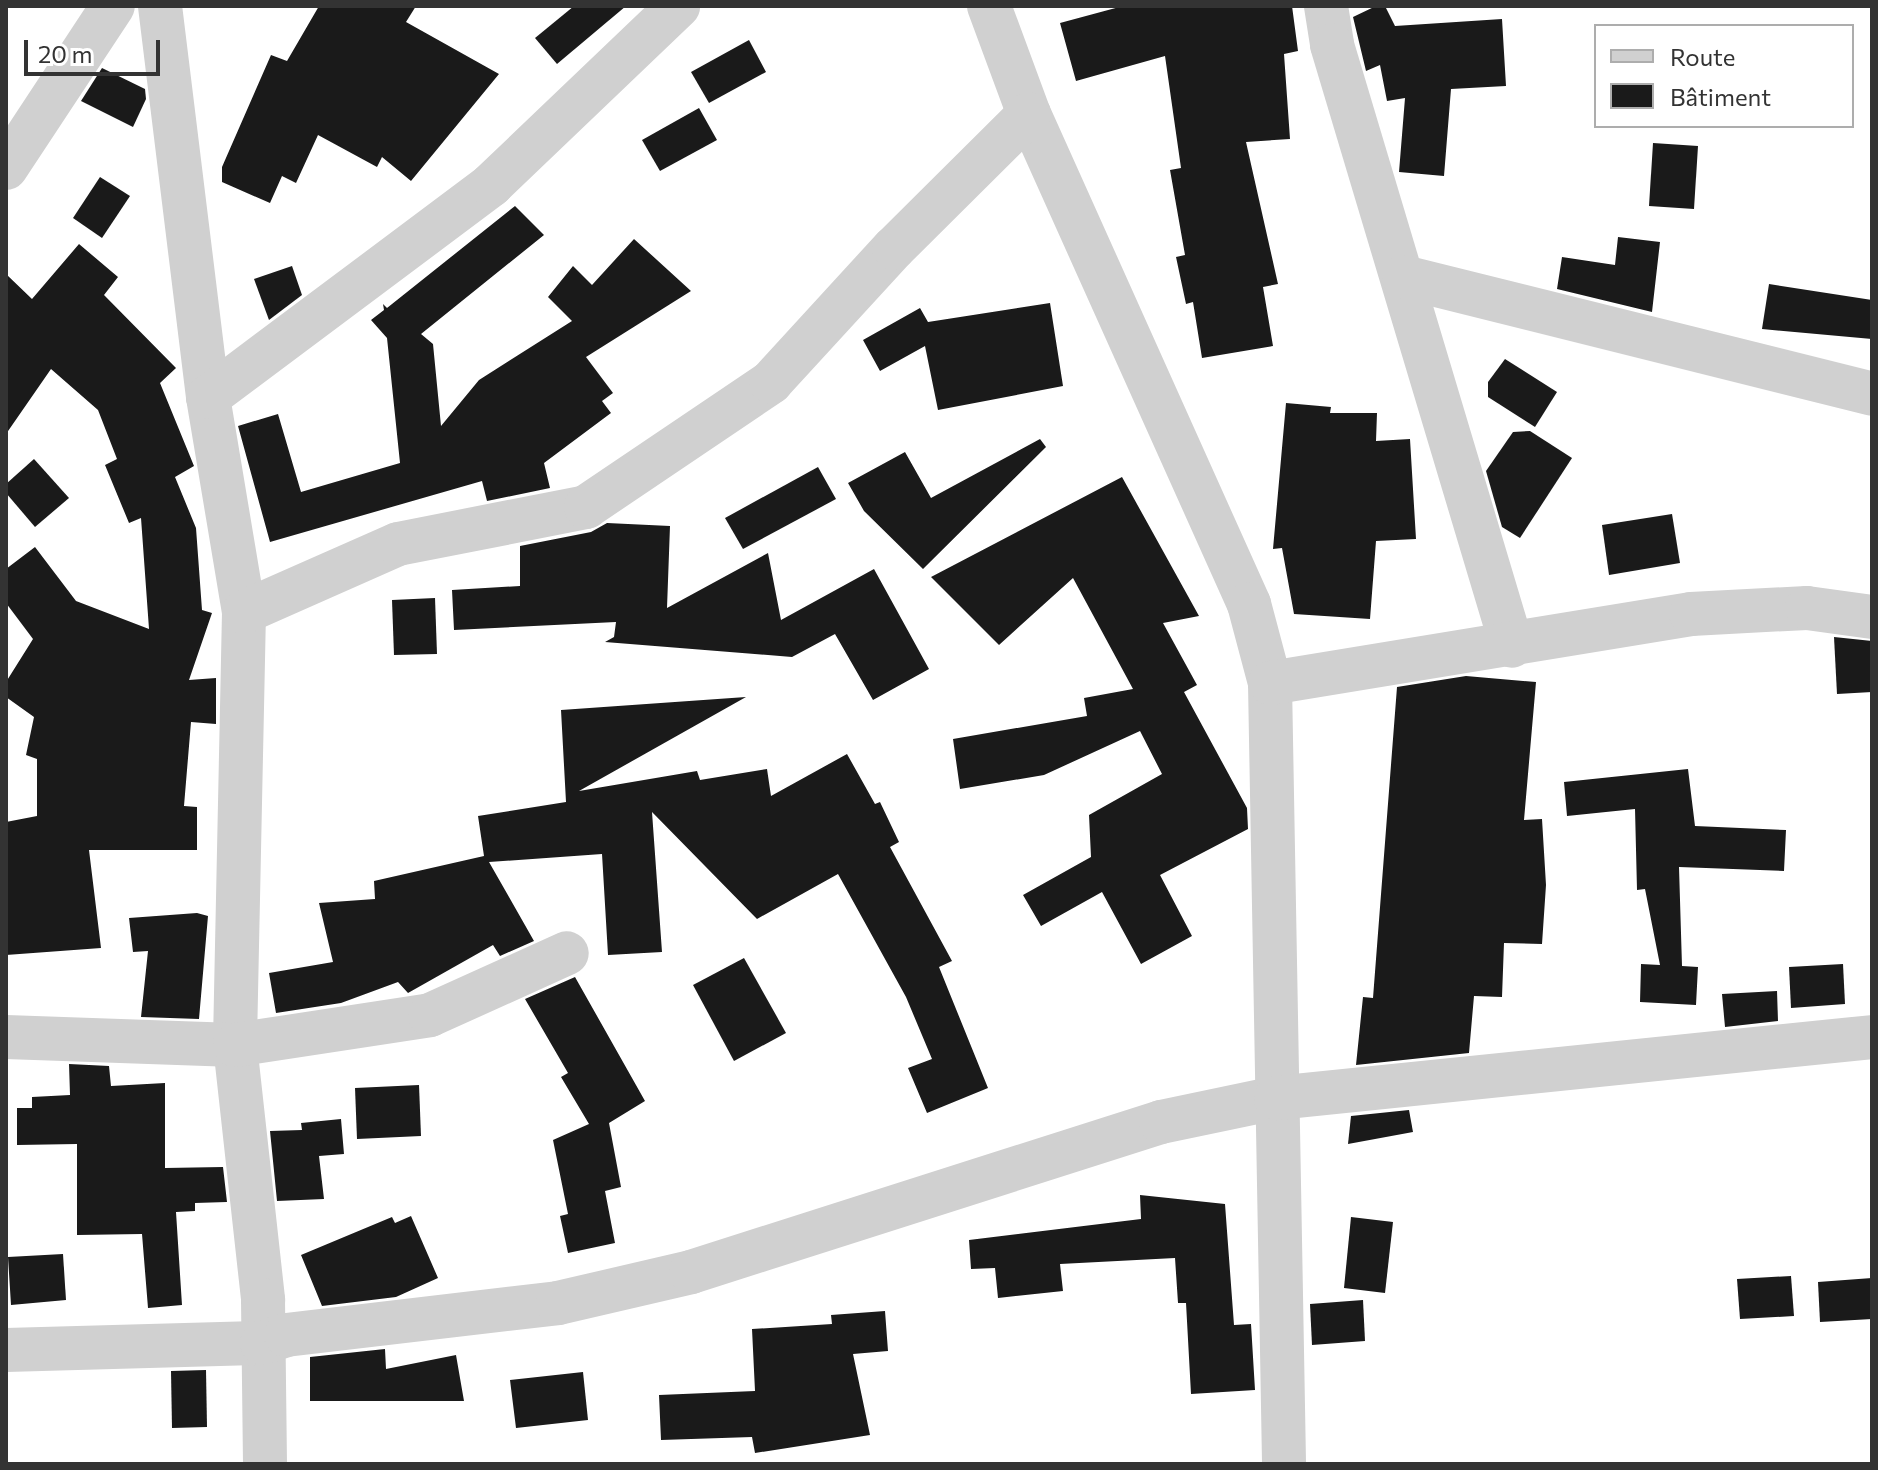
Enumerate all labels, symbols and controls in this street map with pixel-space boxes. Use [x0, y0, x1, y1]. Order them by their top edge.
scale bar [28, 24, 164, 74]
legend [1594, 24, 1854, 128]
text: 20 m [38, 39, 92, 68]
text: Route [1670, 42, 1735, 71]
text: Bâtiment [1670, 82, 1771, 111]

